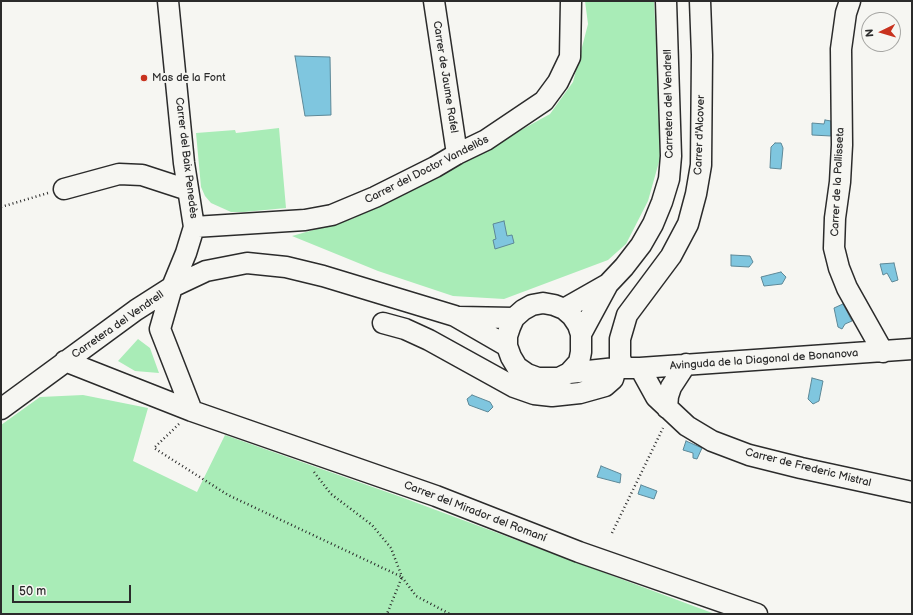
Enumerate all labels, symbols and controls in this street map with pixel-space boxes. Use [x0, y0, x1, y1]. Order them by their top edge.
north arrow [861, 12, 901, 52]
street label: Carrer de Jaume Rafel [430, 20, 460, 134]
text: N [863, 28, 876, 38]
street label: Carretera del Vendrell [661, 49, 677, 159]
place label: Mas de la Font [152, 71, 226, 85]
marker: Mas de la Font [139, 73, 149, 83]
street label: Carrer d'Alcover [692, 95, 708, 175]
street label: Carrer del Baix Penedès [172, 97, 200, 219]
street label: Carrer de la Pallisseta [829, 127, 847, 237]
street label: Carrer del Doctor Vandellòs [363, 133, 491, 207]
street label: Carretera del Vendrell [69, 288, 167, 362]
street label: Avinguda de la Diagonal de Bonanova [669, 347, 859, 373]
street label: Carrer de Frederic Mistral [744, 446, 872, 490]
street label: Carrer del Mirador del Romaní [402, 479, 548, 545]
scale bar [14, 577, 133, 603]
text: 50 m [19, 584, 46, 599]

